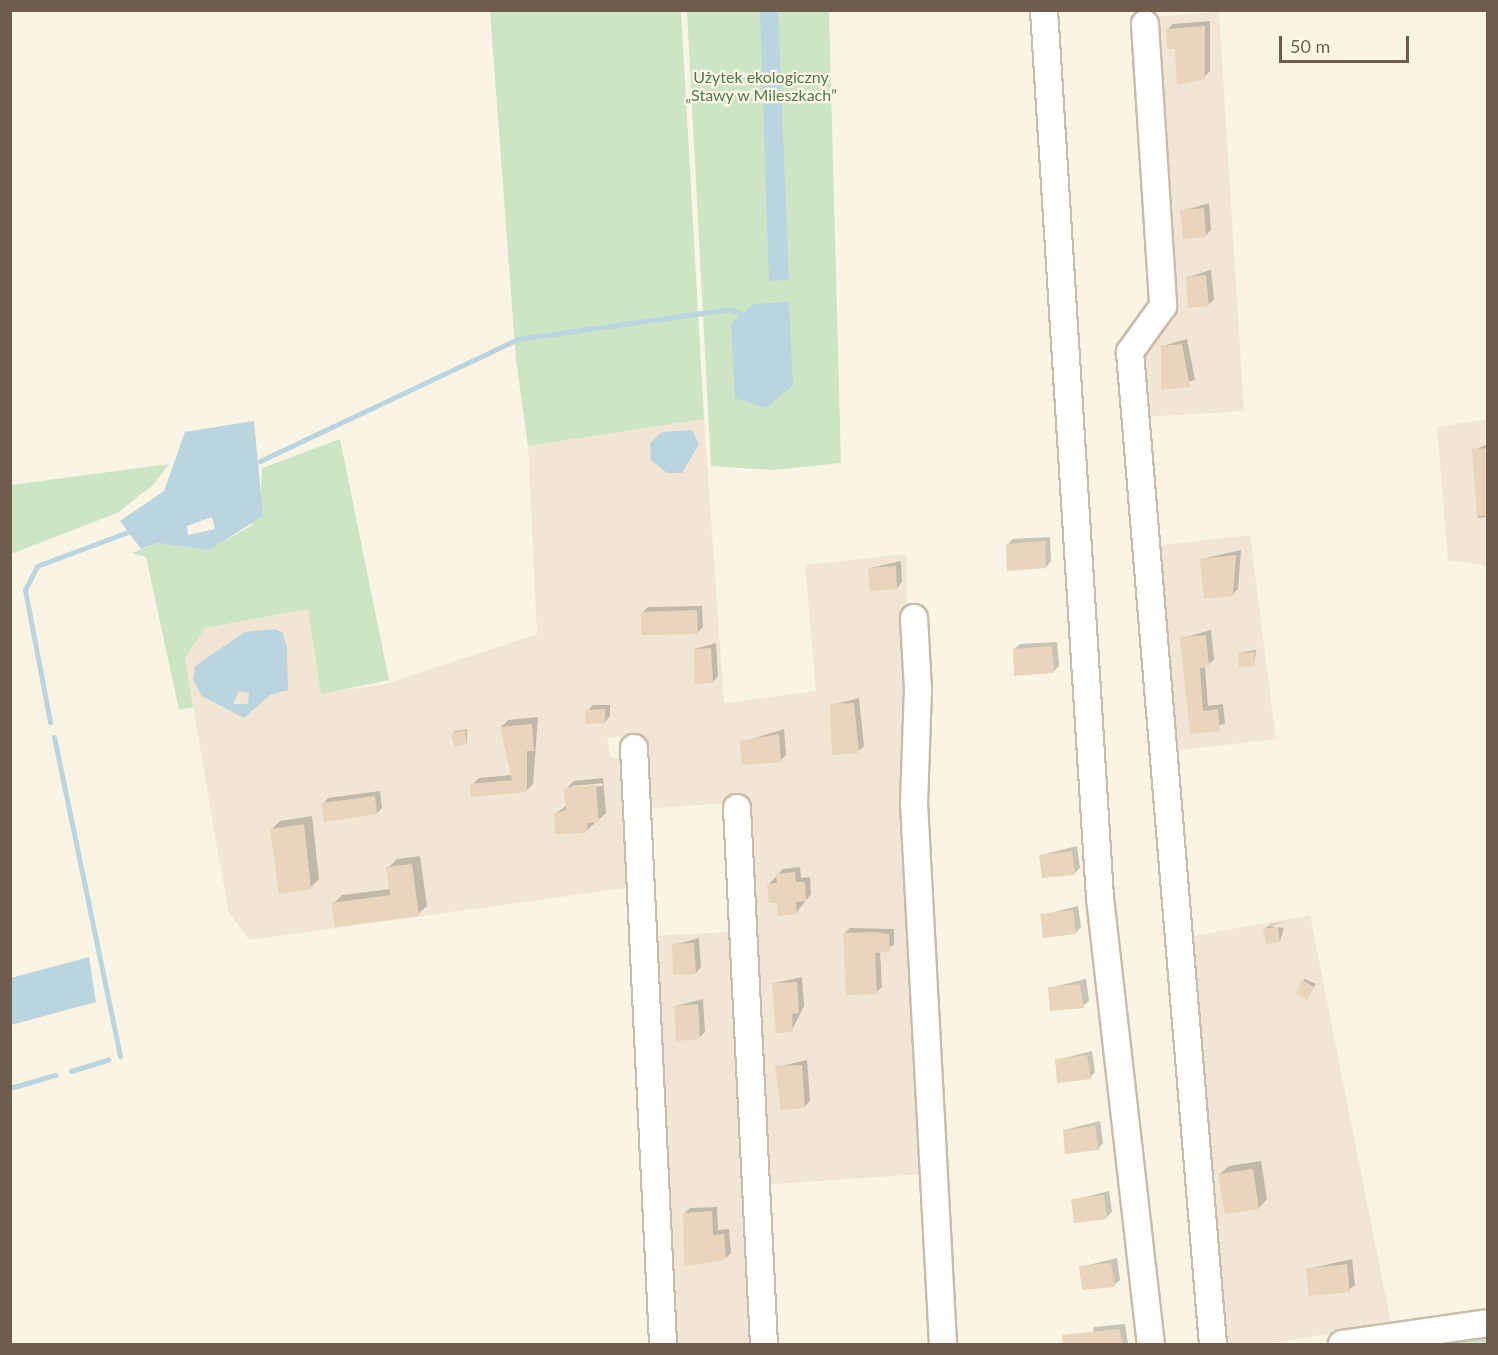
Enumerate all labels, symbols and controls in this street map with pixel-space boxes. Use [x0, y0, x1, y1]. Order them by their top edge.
scale bar [1282, 24, 1412, 62]
text: 50 m [1290, 35, 1330, 57]
park label: Użytek ekologiczny „Stawy w Mileszkach” [685, 67, 837, 105]

